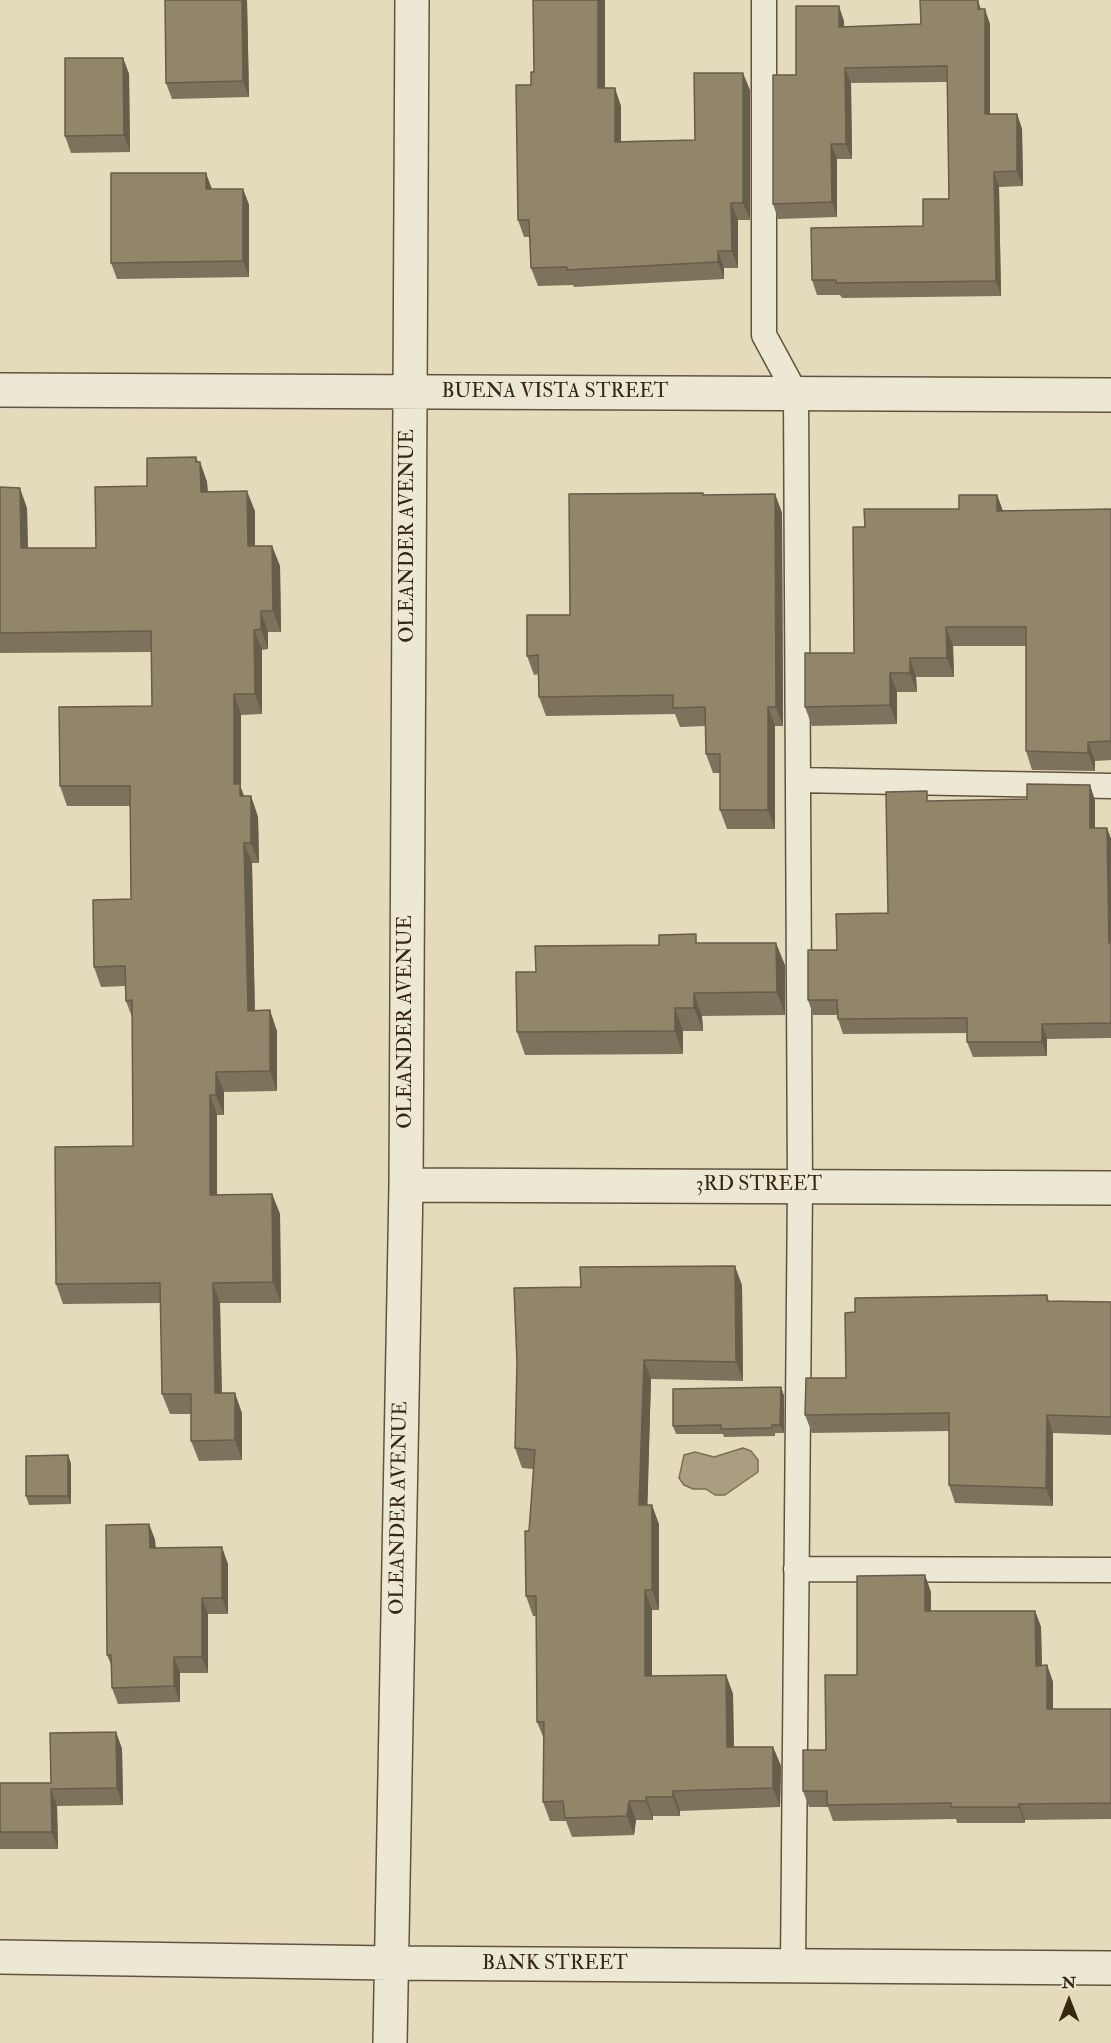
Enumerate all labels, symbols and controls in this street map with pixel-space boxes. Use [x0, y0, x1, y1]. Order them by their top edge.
street label: BUENA VISTA STREET [442, 381, 668, 405]
street label: OLEANDER AVENUE [397, 429, 421, 643]
street label: OLEANDER AVENUE [395, 915, 419, 1129]
street label: 3RD STREET [696, 1174, 822, 1198]
street label: OLEANDER AVENUE [386, 1401, 414, 1615]
street label: BANK STREET [482, 1953, 628, 1977]
north arrow [1039, 1971, 1099, 2031]
text: N [1062, 1973, 1076, 1993]

